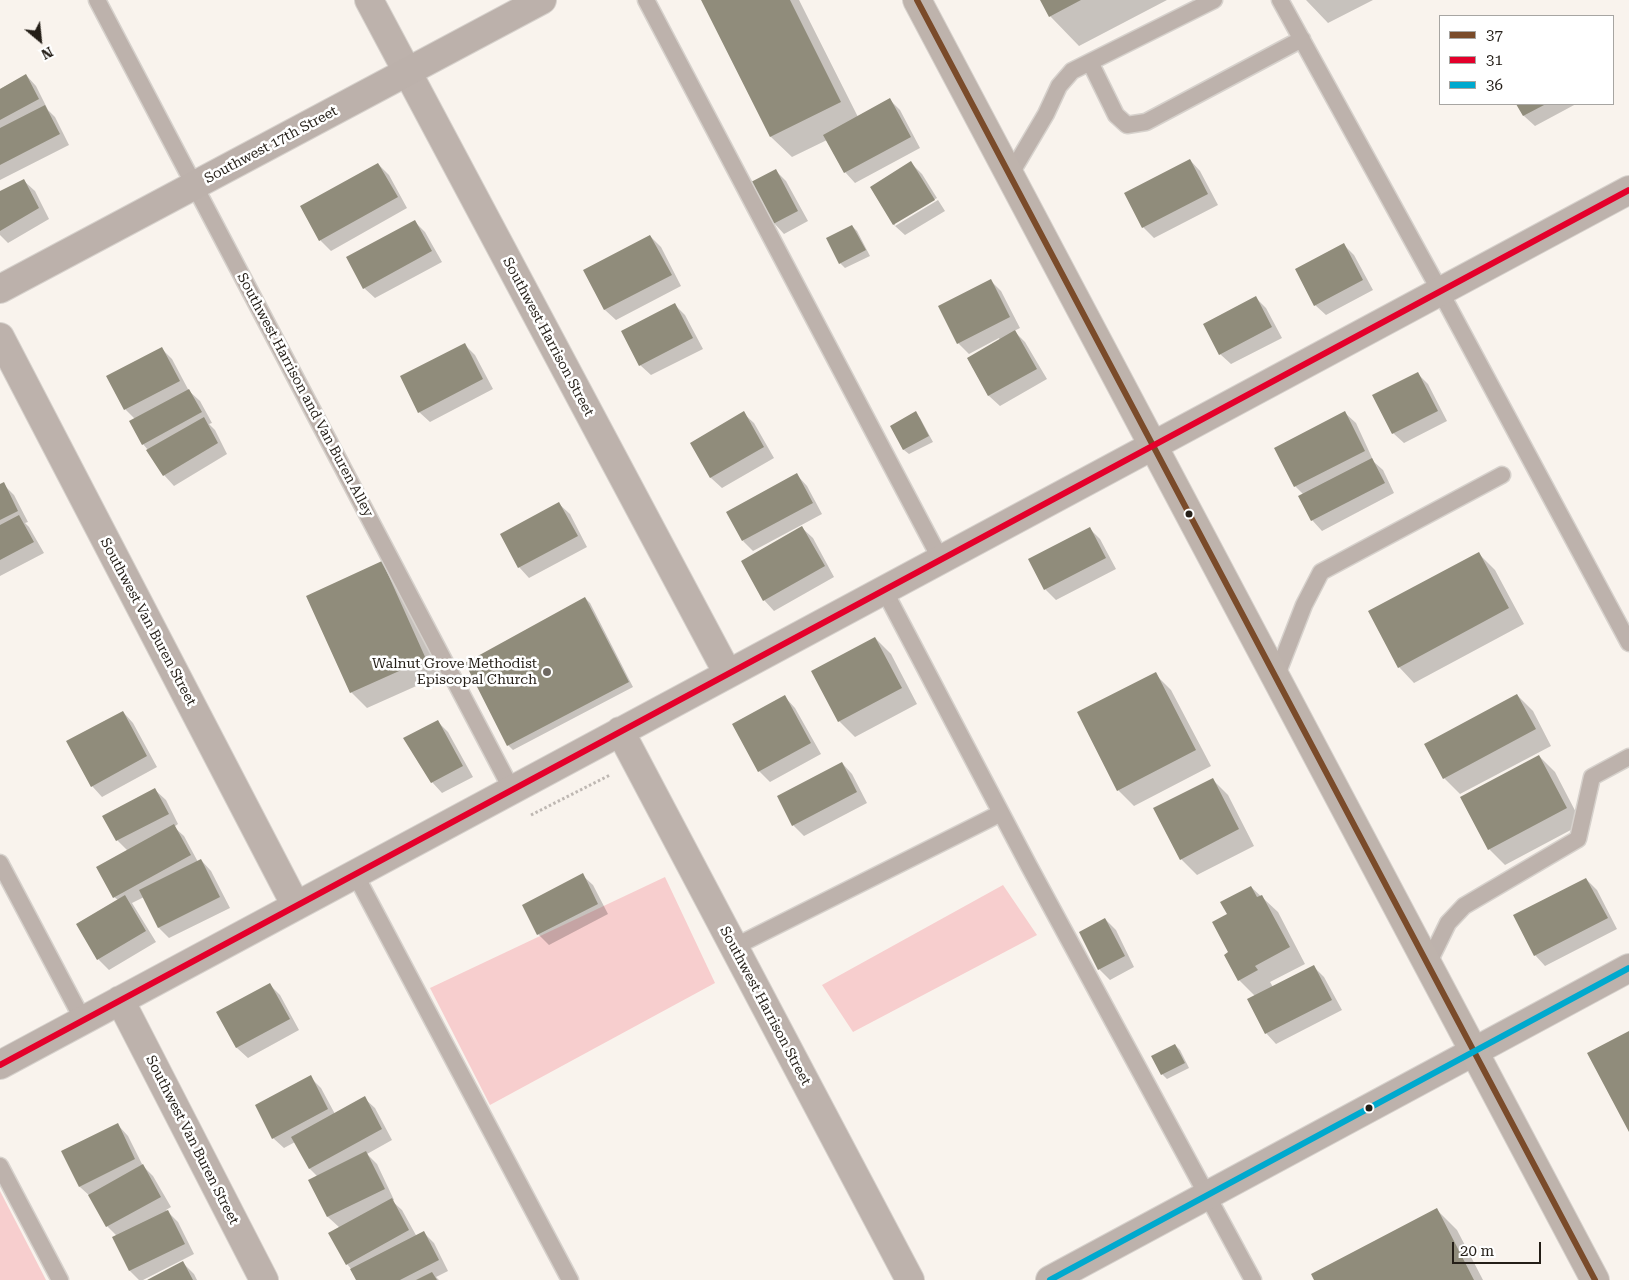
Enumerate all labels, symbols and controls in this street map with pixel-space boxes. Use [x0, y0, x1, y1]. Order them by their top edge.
north arrow [15, 15, 65, 65]
legend [1439, 15, 1614, 105]
text: 37 [1486, 26, 1503, 44]
text: N [39, 44, 56, 63]
text: 31 [1486, 51, 1503, 69]
text: 36 [1486, 76, 1503, 94]
street label: Southwest 17th Street [202, 103, 340, 187]
street label: Southwest Harrison Street [499, 255, 597, 419]
street label: Southwest Harrison and Van Buren Alley [233, 270, 377, 520]
unlabelled marker [1184, 509, 1194, 519]
street label: Southwest Van Buren Street [96, 535, 200, 709]
place label: Walnut Grove Methodist Episcopal Church [372, 656, 537, 689]
marker: Walnut Grove Methodist Episcopal Church [541, 666, 553, 678]
street label: Southwest Harrison Street [716, 924, 814, 1088]
street label: Southwest Van Buren Street [142, 1053, 242, 1227]
unlabelled marker [1364, 1103, 1374, 1113]
scale bar [1454, 1232, 1543, 1264]
text: 20 m [1460, 1242, 1494, 1260]

